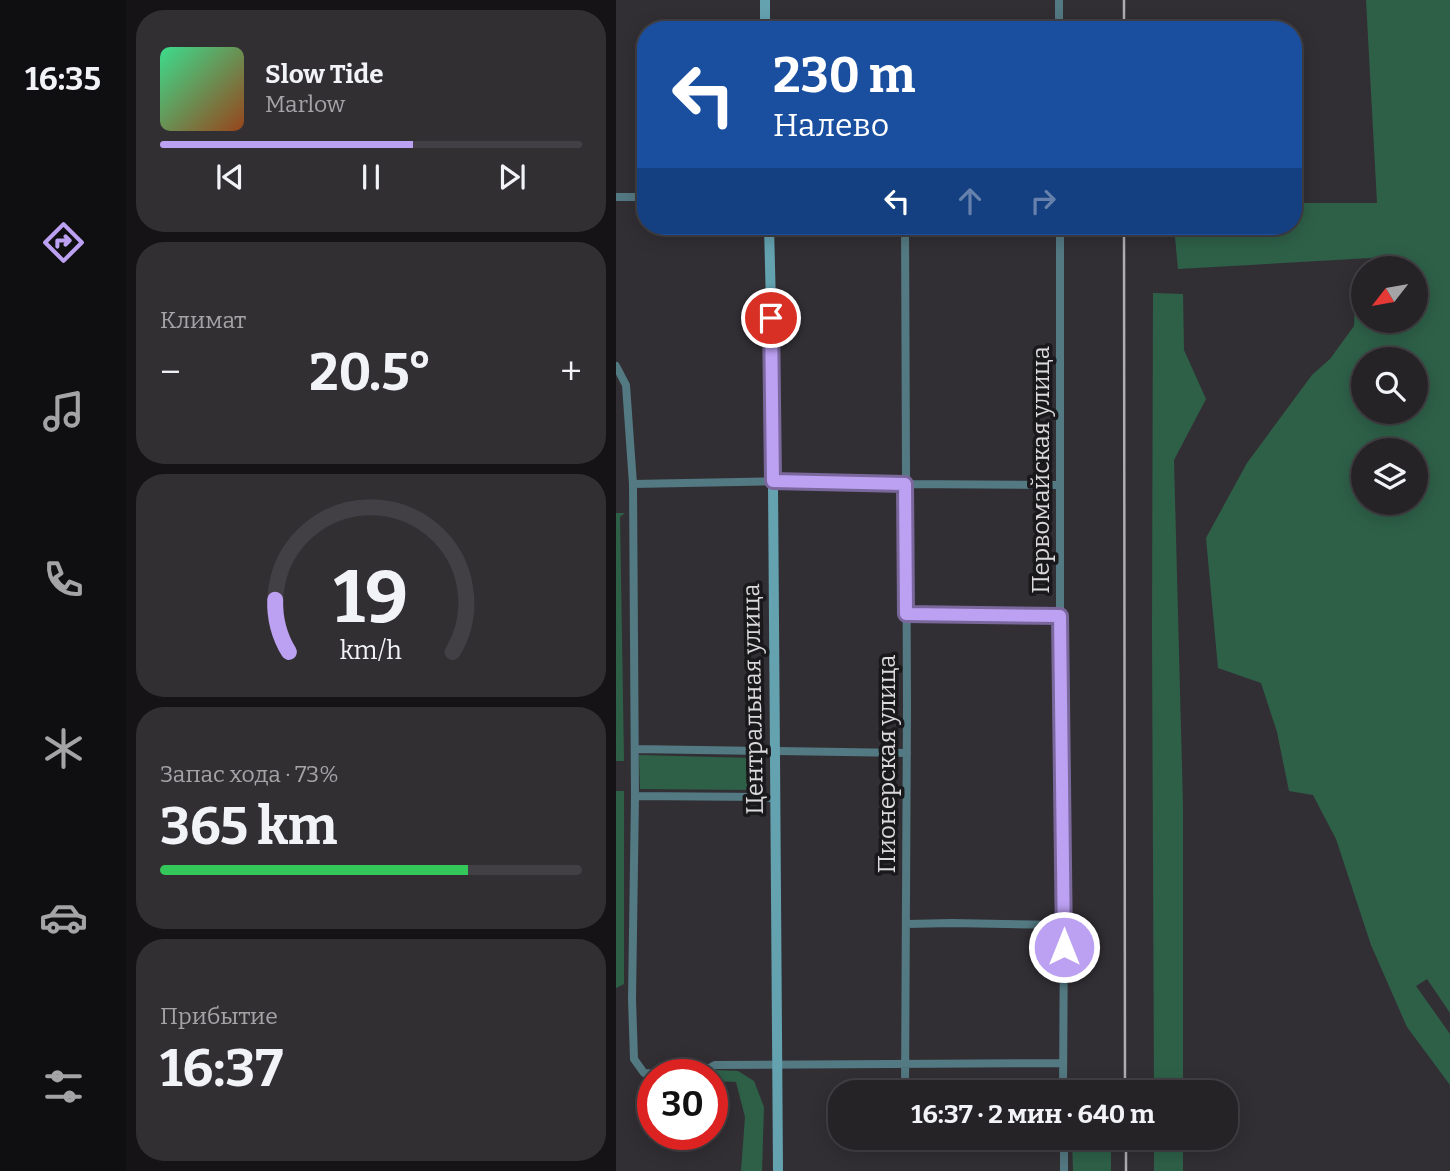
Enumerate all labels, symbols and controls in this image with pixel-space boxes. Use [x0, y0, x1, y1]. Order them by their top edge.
text: 230 m [773, 46, 916, 105]
icon: left [658, 49, 749, 140]
text: Slow Tide [265, 59, 384, 90]
text: 16:35 [25, 60, 101, 98]
text: Marlow [265, 90, 345, 118]
text: Налево [773, 106, 889, 144]
icon: previous [211, 158, 249, 196]
icon: pause [352, 158, 390, 196]
icon: next [493, 158, 531, 196]
icon: left [878, 182, 916, 220]
icon: ahead [951, 182, 989, 220]
icon: right [1024, 182, 1062, 220]
icon: directions [39, 218, 88, 267]
north arrow [1351, 256, 1428, 332]
map controls [1351, 256, 1428, 515]
pin [741, 288, 801, 348]
icon: arrive [752, 299, 790, 337]
text: Климат [160, 306, 246, 334]
text: 20.5° [309, 341, 432, 404]
street label: Первомайская улица [1027, 346, 1055, 594]
button: search [1351, 347, 1428, 424]
text: − [160, 349, 181, 395]
text: + [560, 349, 582, 395]
icon: music [39, 387, 88, 436]
button: layers [1351, 438, 1428, 515]
text: 19 [334, 554, 408, 641]
icon: phone [39, 555, 88, 604]
street label: Центральная улица [737, 583, 769, 815]
text: km/h [340, 635, 402, 665]
street label: Пионерская улица [873, 654, 901, 874]
icon: climate [39, 724, 88, 773]
text: Запас хода · 73% [160, 760, 339, 788]
text: 365 km [160, 795, 337, 858]
icon: car [39, 893, 88, 942]
position arrow [1027, 910, 1101, 984]
text: Прибытие [160, 1002, 278, 1030]
text: 16:37 [160, 1037, 283, 1100]
speed limit sign: 30 [637, 1059, 728, 1150]
icon: filters [39, 1062, 88, 1111]
text: 16:37 · 2 мин · 640 m [911, 1099, 1155, 1130]

